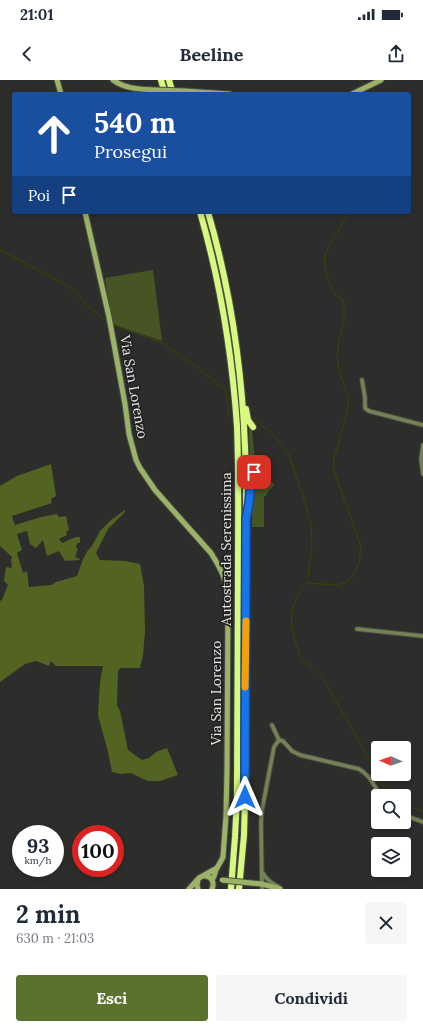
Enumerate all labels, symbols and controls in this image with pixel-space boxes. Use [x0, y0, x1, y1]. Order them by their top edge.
text: 21:01 [20, 5, 53, 24]
icon: back [16, 43, 38, 65]
text: Beeline [180, 43, 243, 66]
icon: share [385, 43, 407, 65]
text: 540 m [94, 105, 176, 141]
icon: ahead [28, 108, 80, 160]
text: Prosegui [94, 140, 167, 163]
icon: arrive [58, 184, 80, 206]
text: Poi [28, 186, 50, 205]
street label: Via San Lorenzo [116, 333, 152, 440]
pin [237, 455, 271, 489]
icon: arrive [243, 461, 265, 483]
street label: Autostrada Serenissima [217, 472, 235, 627]
street label: Via San Lorenzo [207, 641, 225, 746]
north arrow [371, 741, 411, 781]
map controls [371, 741, 411, 877]
position arrow [224, 776, 266, 818]
button: search [371, 789, 411, 829]
speed limit sign: 100 [72, 825, 124, 877]
text: 93 [27, 833, 49, 858]
button: layers [371, 837, 411, 877]
text: km/h [24, 854, 52, 867]
text: 2 min [16, 899, 80, 930]
button: close [365, 902, 407, 944]
text: 630 m · 21:03 [16, 930, 94, 947]
button: Esci [16, 975, 208, 1021]
button: Condividi [216, 975, 407, 1021]

